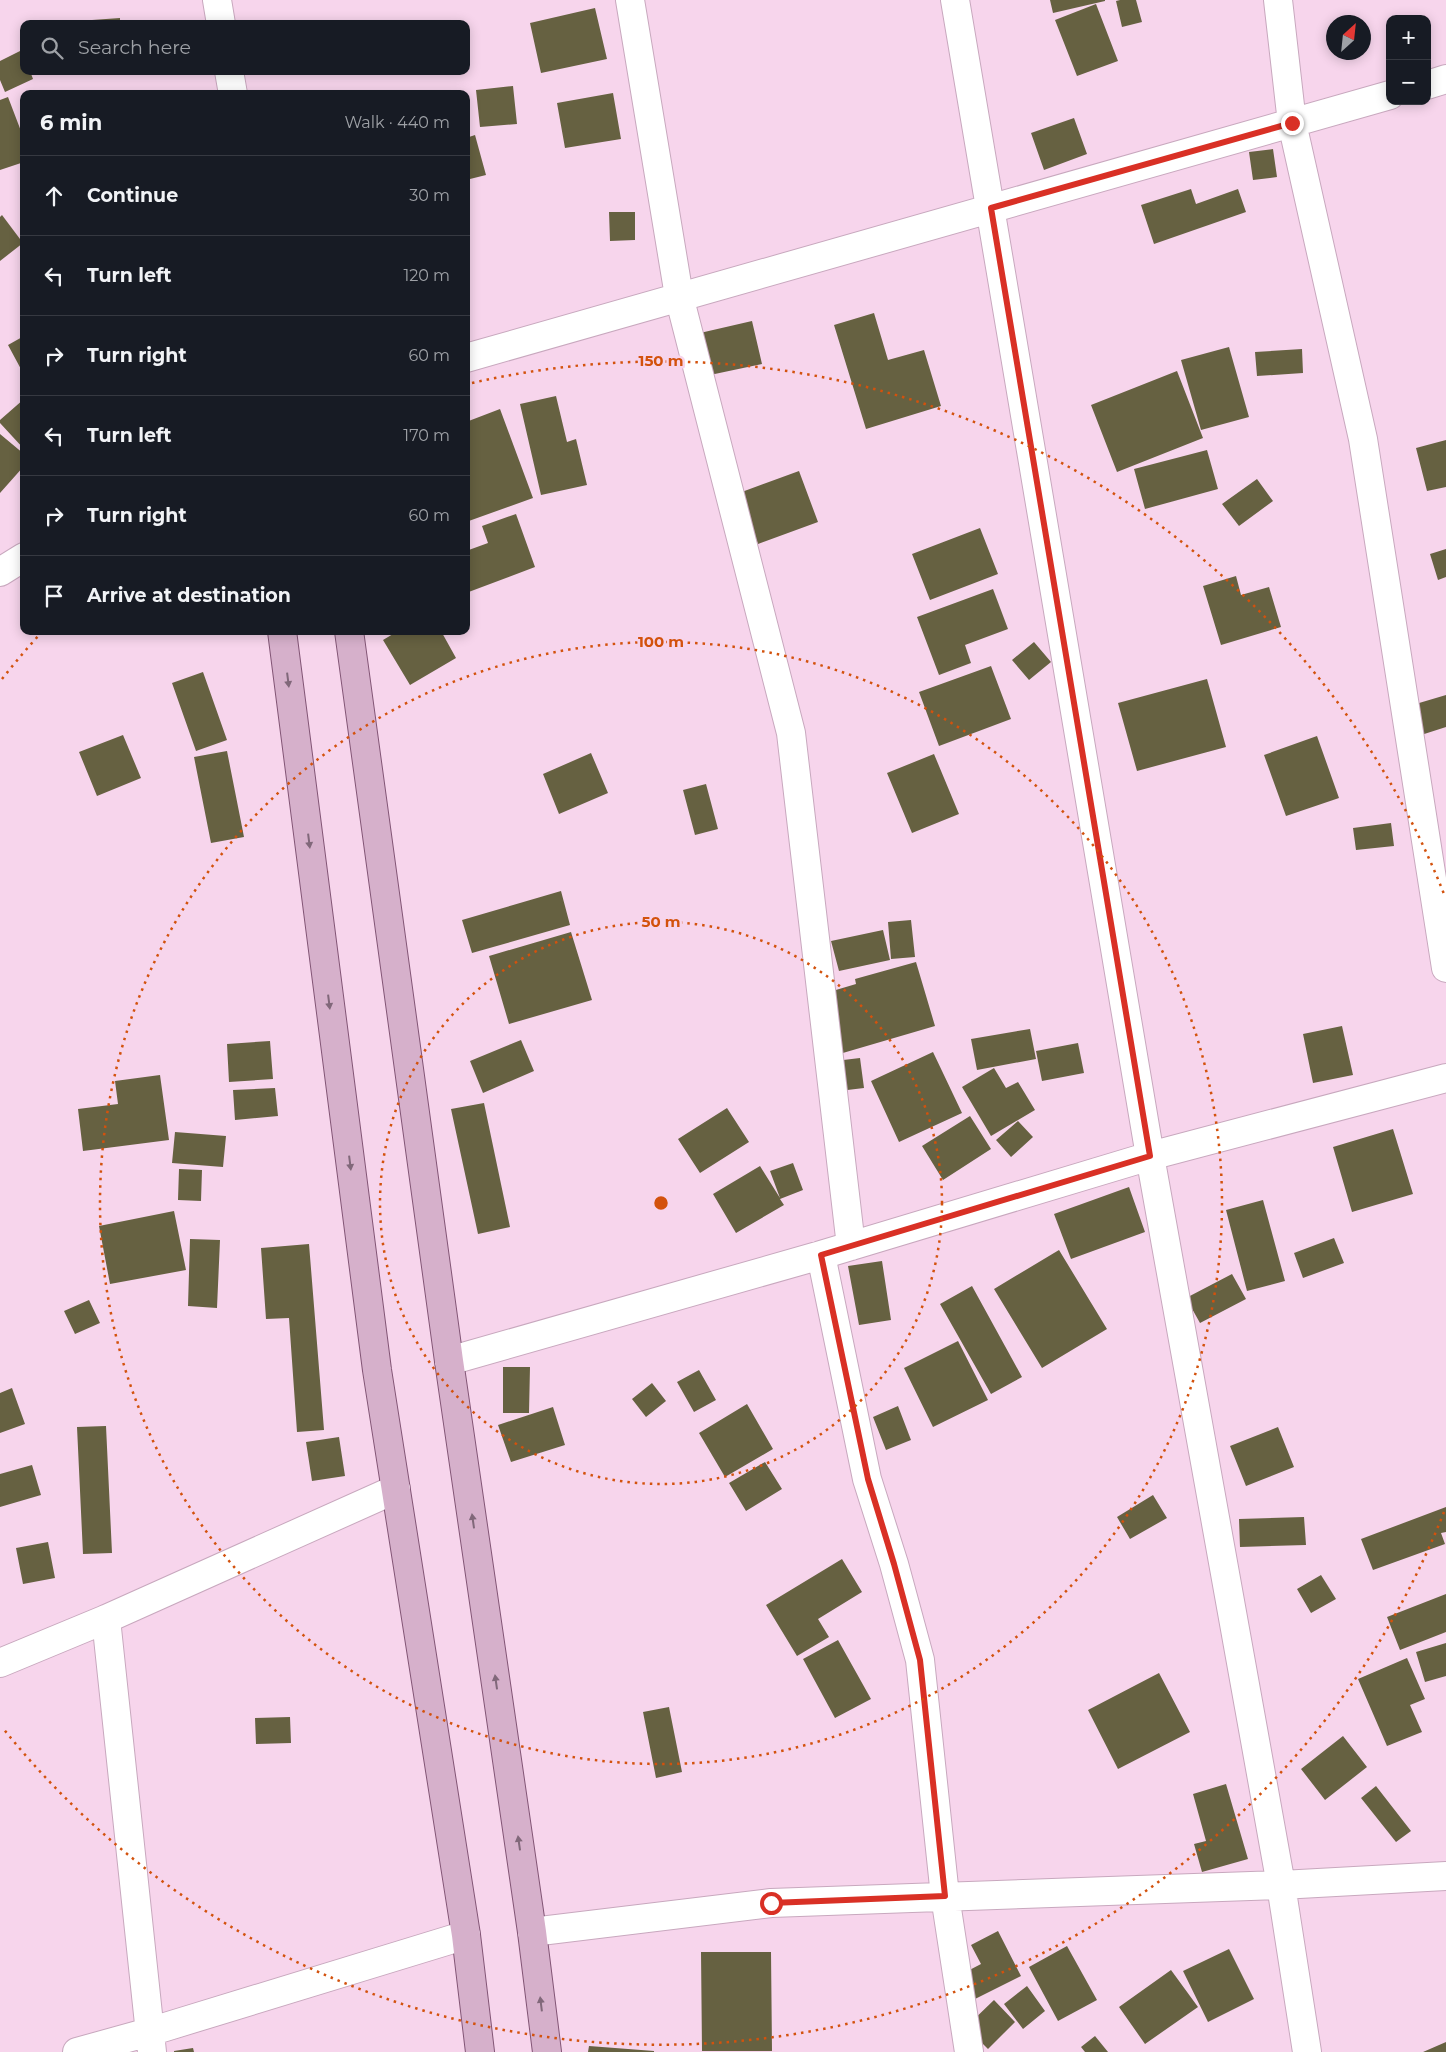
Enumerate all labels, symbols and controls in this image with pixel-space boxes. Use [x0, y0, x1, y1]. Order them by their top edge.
north arrow [1326, 15, 1371, 60]
map controls [1386, 15, 1431, 105]
button: + [1386, 15, 1431, 60]
search box [20, 20, 470, 75]
icon: search [38, 34, 66, 62]
text: Search here [78, 36, 191, 59]
button: − [1386, 60, 1431, 105]
text: 6 min [40, 110, 102, 135]
route end [1281, 112, 1304, 135]
text: Walk · 440 m [344, 113, 450, 132]
icon: ahead [40, 182, 68, 210]
text: Continue [87, 184, 178, 207]
text: 30 m [409, 186, 450, 205]
icon: left [40, 262, 68, 290]
text: Turn left [87, 264, 172, 287]
text: 120 m [403, 266, 450, 285]
icon: right [40, 342, 68, 370]
text: Turn right [87, 344, 187, 367]
text: 60 m [408, 346, 450, 365]
text: 150 m [639, 351, 683, 370]
icon: left [40, 422, 68, 450]
text: Turn left [87, 424, 172, 447]
text: 170 m [403, 426, 450, 445]
icon: right [40, 502, 68, 530]
text: Turn right [87, 504, 187, 527]
text: 60 m [408, 506, 450, 525]
icon: arrive [40, 582, 68, 610]
text: Arrive at destination [87, 584, 291, 607]
text: 100 m [638, 632, 684, 651]
one-way arrow [284, 672, 292, 688]
one-way arrow [305, 833, 313, 849]
text: 50 m [641, 912, 681, 931]
one-way arrow [325, 994, 333, 1010]
one-way arrow [346, 1155, 354, 1171]
centre of rings [652, 1194, 670, 1212]
one-way arrow [468, 1513, 476, 1529]
one-way arrow [492, 1673, 500, 1689]
one-way arrow [515, 1834, 523, 1850]
route start [760, 1892, 783, 1915]
one-way arrow [537, 1995, 545, 2011]

